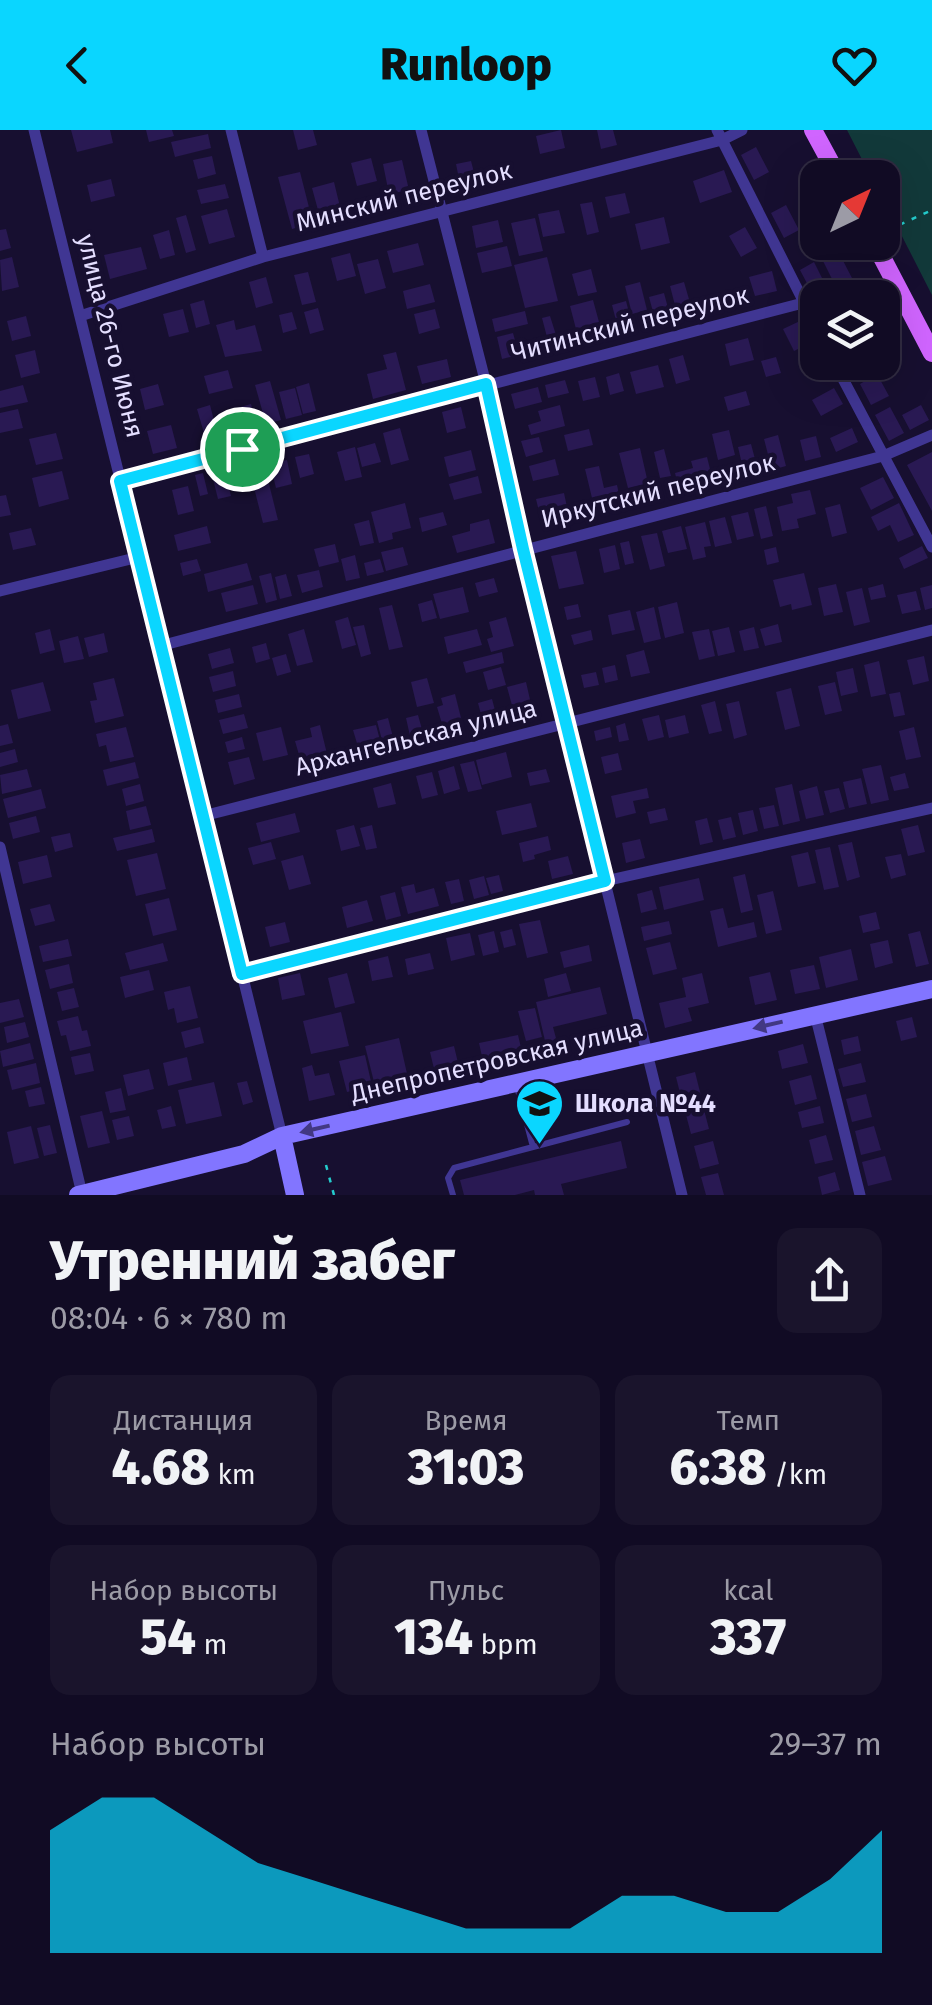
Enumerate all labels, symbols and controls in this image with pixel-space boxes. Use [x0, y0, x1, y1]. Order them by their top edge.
icon: back [50, 38, 105, 93]
text: Runloop [380, 38, 552, 92]
icon: heart [827, 38, 882, 93]
street label: Минский переулок [293, 156, 515, 238]
north arrow [800, 160, 900, 260]
map controls [800, 160, 900, 380]
street label: улица 26-го Июня [70, 231, 150, 441]
street label: Читинский переулок [508, 280, 752, 368]
button: layers [800, 280, 900, 380]
pin [200, 407, 285, 492]
icon: arrive [215, 422, 270, 477]
street label: Иркутский переулок [538, 447, 778, 535]
street label: Архангельская улица [292, 693, 540, 783]
street label: Днепропетровская улица [347, 1013, 646, 1109]
one-way arrow [752, 1017, 783, 1033]
school or university icon: Школа №44 [514, 1078, 566, 1146]
place label: Школа №44 [575, 1089, 716, 1119]
one-way arrow [299, 1122, 330, 1137]
text: Утренний забег [50, 1228, 455, 1294]
button: share [777, 1228, 882, 1333]
text: 08:04 · 6 × 780 m [50, 1299, 288, 1337]
text: Дистанция [114, 1404, 253, 1437]
text: Время [424, 1404, 508, 1437]
text: Темп [717, 1404, 780, 1437]
text: 4.68 [112, 1437, 210, 1497]
text: 31:03 [408, 1437, 524, 1497]
text: 6:38 [669, 1437, 767, 1497]
text: km [210, 1458, 256, 1491]
text: /km [767, 1458, 827, 1491]
text: Набор высоты [89, 1574, 278, 1607]
text: Пульс [428, 1574, 504, 1607]
text: kcal [723, 1574, 774, 1607]
text: 54 [140, 1607, 196, 1667]
text: 134 [394, 1607, 473, 1667]
text: 337 [710, 1607, 786, 1667]
text: m [196, 1628, 227, 1661]
text: bpm [473, 1628, 538, 1661]
text: Набор высоты [50, 1725, 266, 1763]
text: 29–37 m [769, 1725, 882, 1763]

